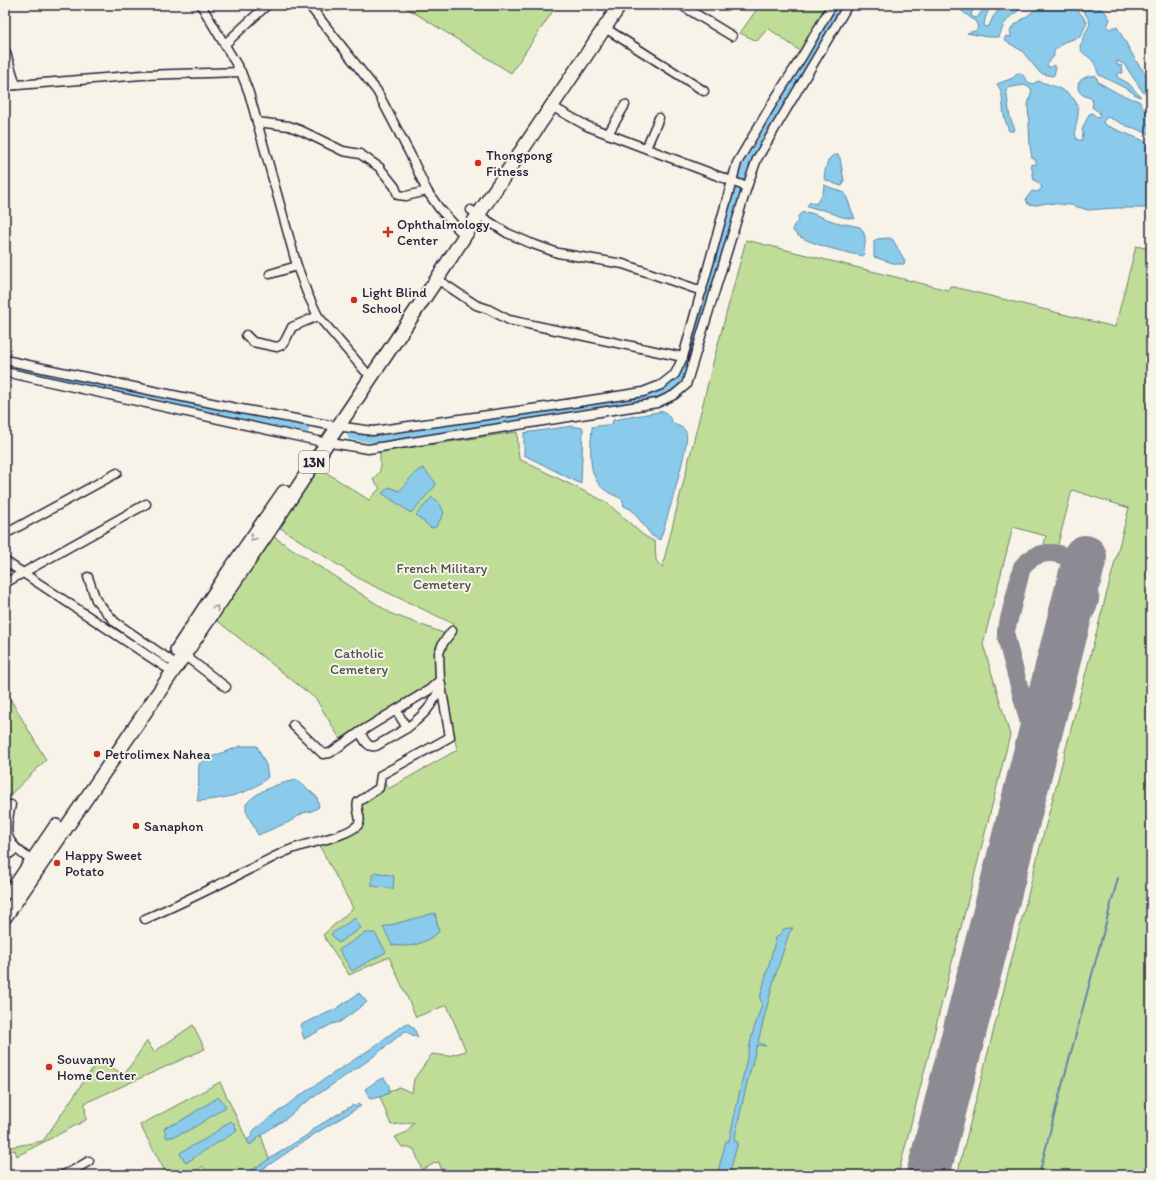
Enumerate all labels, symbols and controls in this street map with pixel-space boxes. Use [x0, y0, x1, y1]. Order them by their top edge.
place label: Thongpong Fitness [486, 147, 553, 180]
marker: Thongpong Fitness [473, 158, 483, 168]
place label: Ophthalmology Center [397, 216, 490, 249]
marker: Ophthalmology Center [382, 226, 394, 238]
place label: Light Blind School [362, 284, 427, 317]
marker: Light Blind School [349, 295, 359, 305]
road number: 13N [299, 451, 329, 473]
one-way arrow [251, 533, 258, 540]
park label: French Military Cemetery [397, 560, 488, 593]
one-way arrow [211, 605, 218, 612]
park label: Catholic Cemetery [330, 645, 389, 678]
place label: Petrolimex Nahea [105, 746, 211, 763]
marker: Petrolimex Nahea [92, 749, 102, 759]
place label: Sanaphon [144, 818, 203, 835]
marker: Sanaphon [131, 821, 141, 831]
place label: Happy Sweet Potato [65, 847, 142, 880]
marker: Happy Sweet Potato [52, 858, 62, 868]
place label: Souvanny Home Center [57, 1051, 137, 1084]
marker: Souvanny Home Center [44, 1062, 54, 1072]

